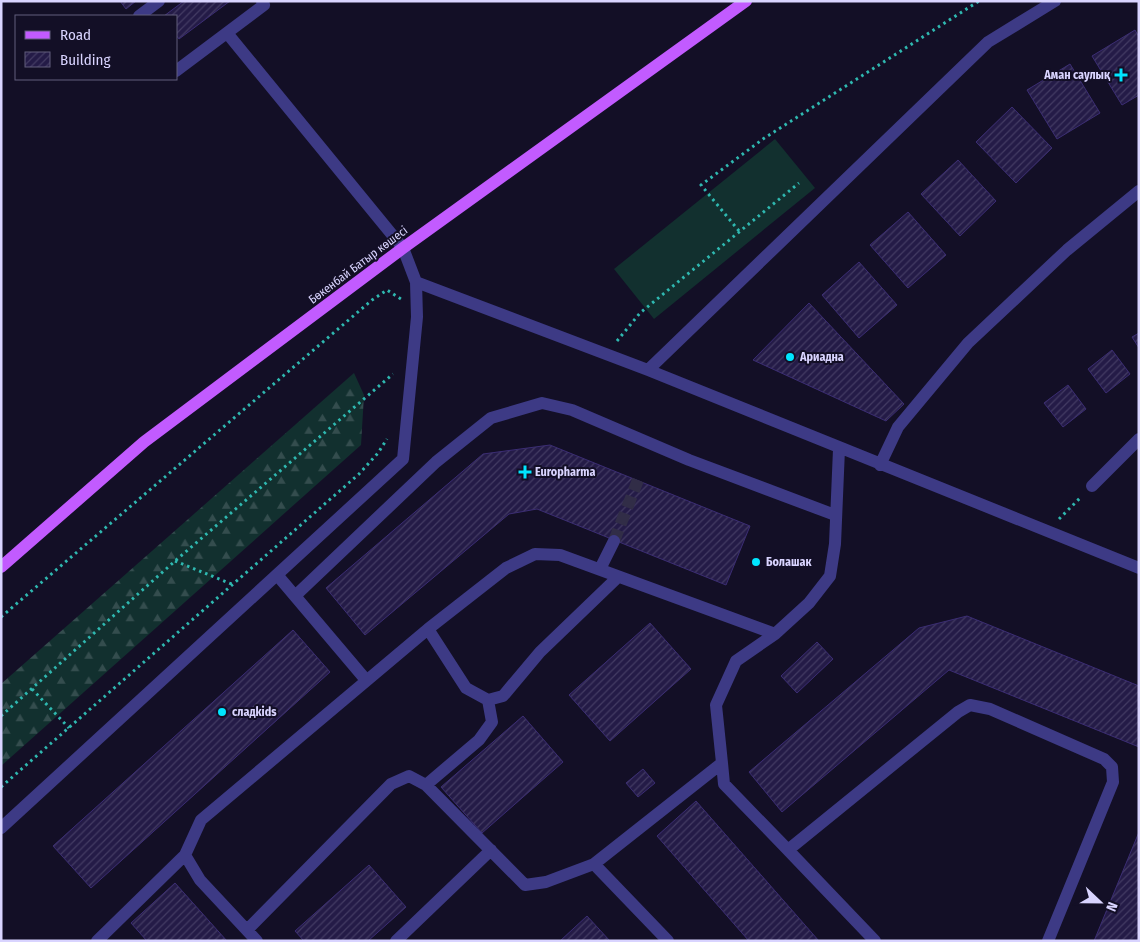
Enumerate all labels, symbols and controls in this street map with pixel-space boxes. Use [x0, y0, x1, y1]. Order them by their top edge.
legend [15, 15, 178, 80]
text: Road [60, 26, 91, 44]
text: Building [60, 51, 111, 69]
place label: Аман саулық [1043, 68, 1111, 82]
marker: Аман саулық [1114, 68, 1128, 82]
street label: Бөкенбай Батыр көшесі [306, 223, 410, 307]
place label: Ариадна [799, 350, 844, 364]
marker: Ариадна [784, 351, 796, 363]
place label: Europharma [535, 465, 596, 479]
marker: Europharma [519, 466, 531, 478]
place label: Болашак [766, 555, 812, 569]
marker: Болашак [750, 556, 762, 568]
place label: сладkids [232, 705, 277, 719]
marker: сладkids [216, 706, 228, 718]
north arrow [1075, 877, 1125, 927]
text: N [1102, 900, 1121, 914]

